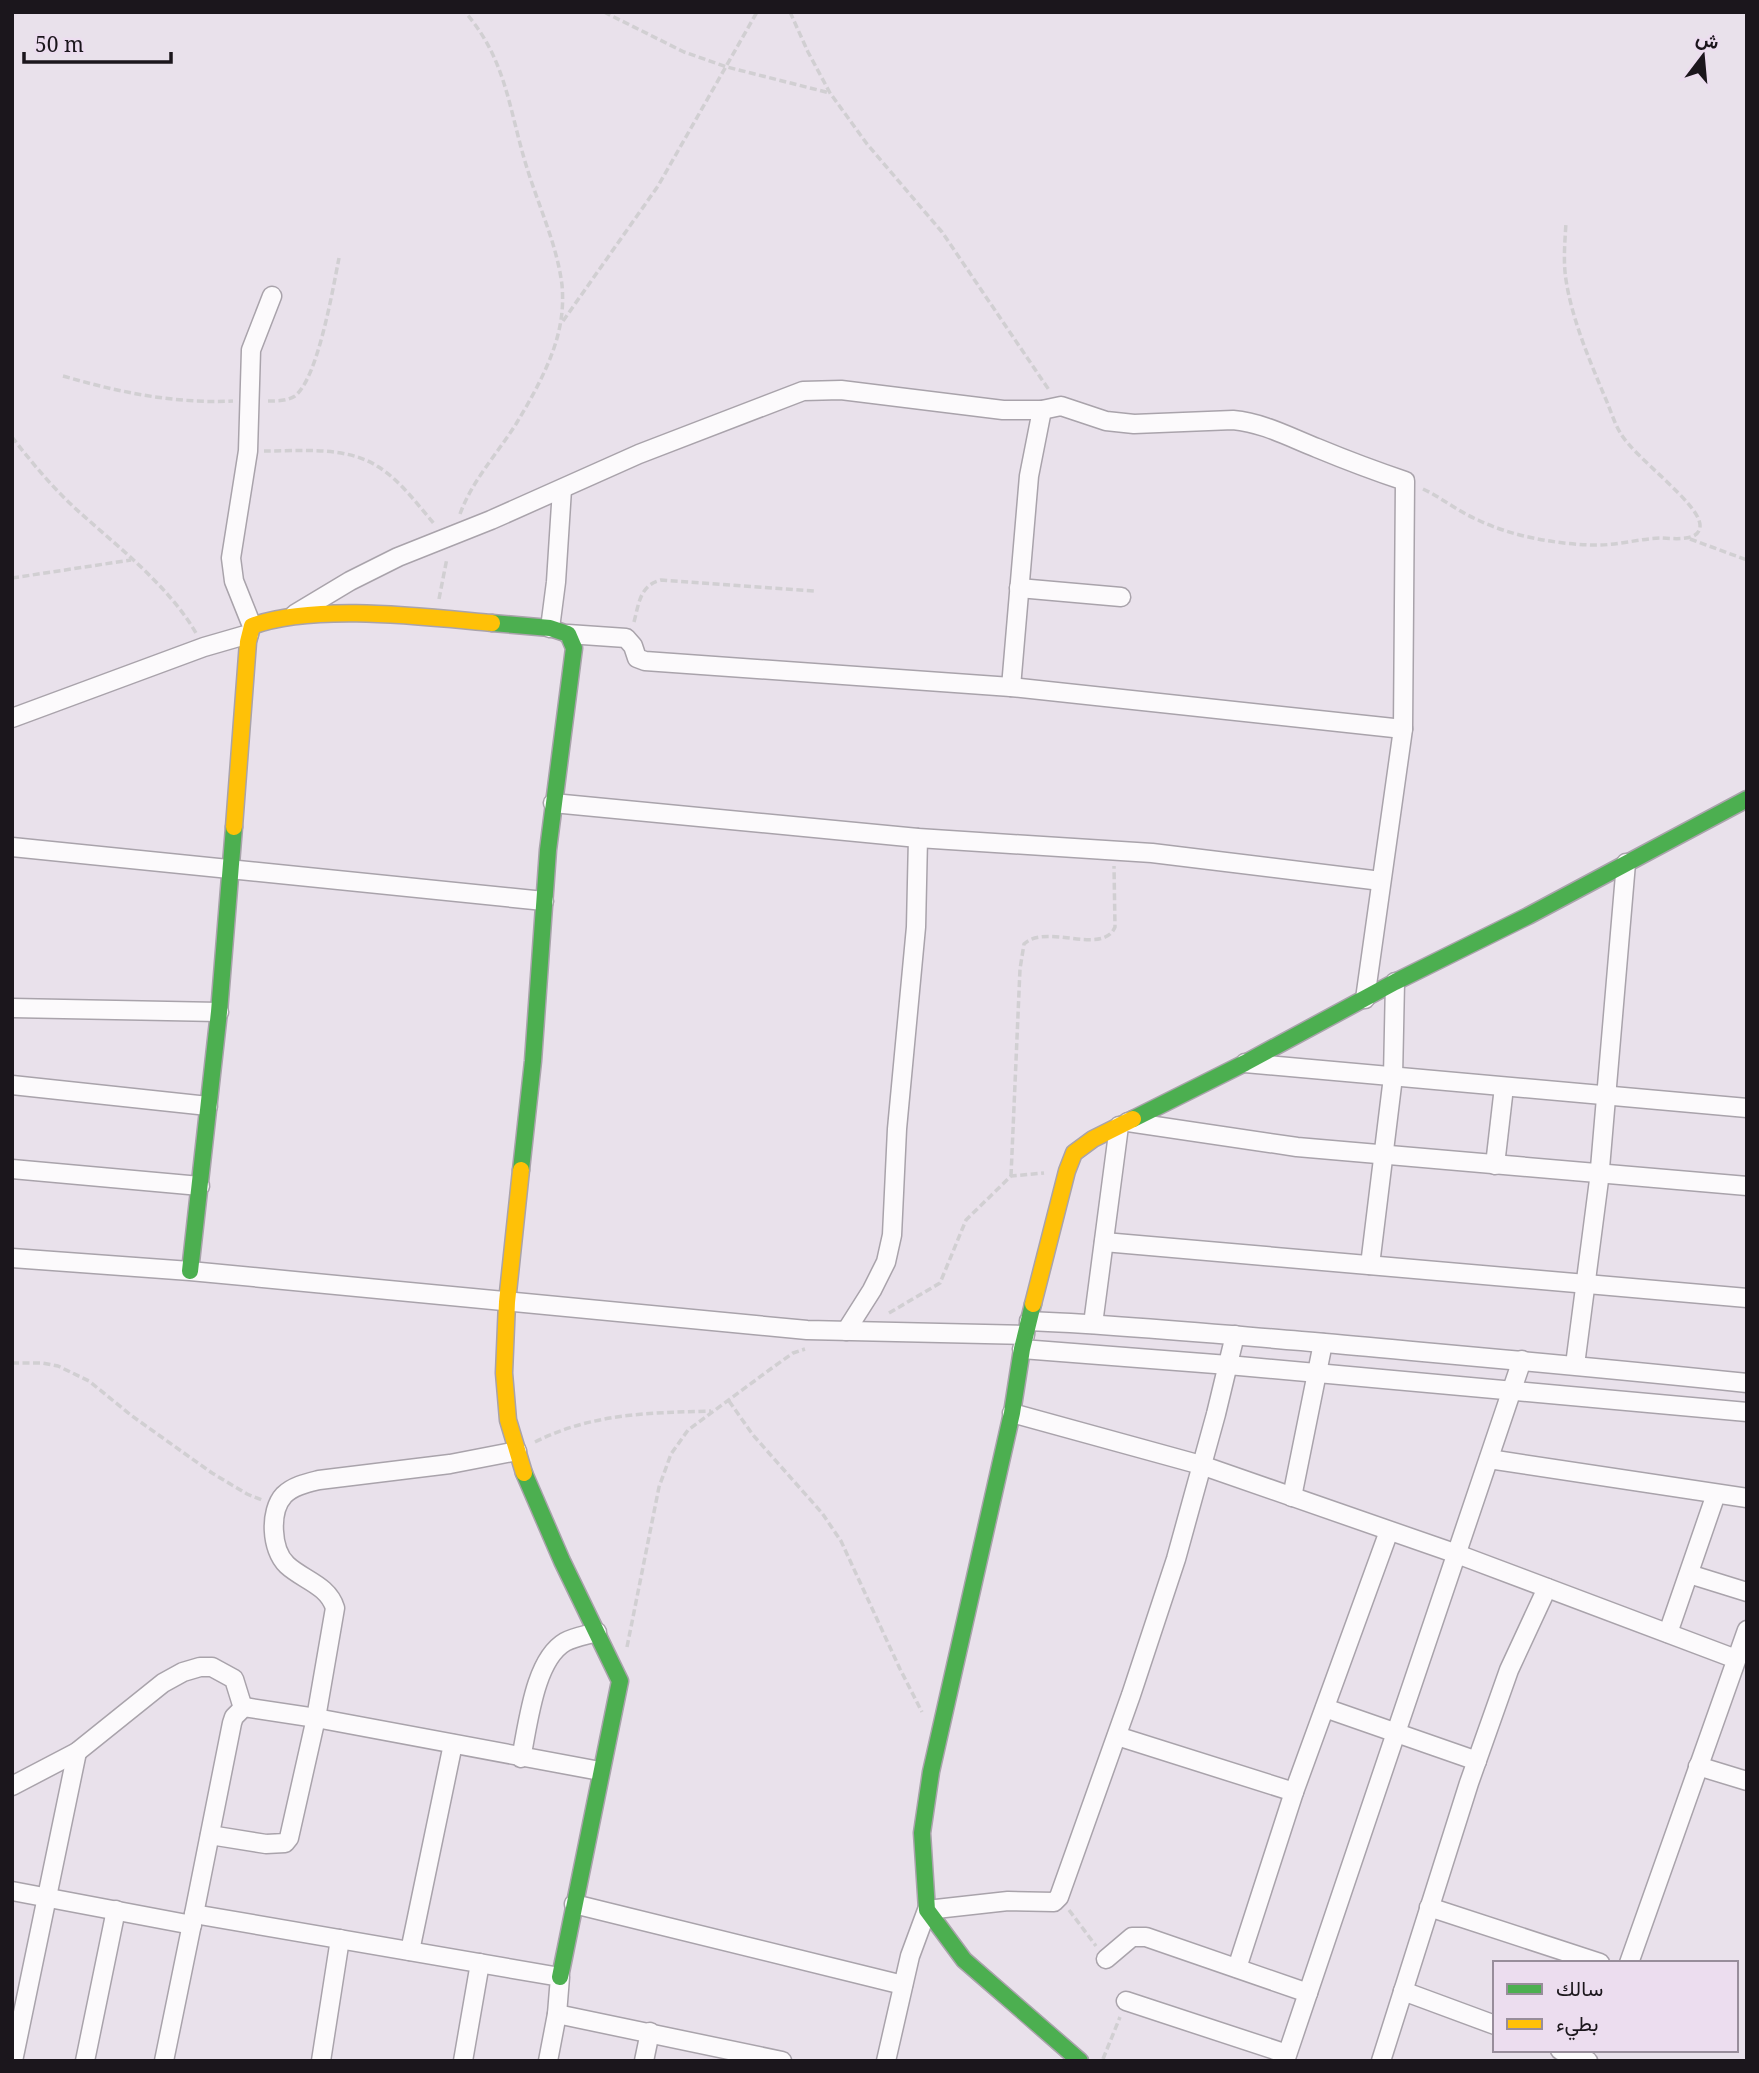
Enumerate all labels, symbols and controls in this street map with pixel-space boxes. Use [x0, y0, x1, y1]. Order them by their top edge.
scale bar [24, 21, 172, 65]
north arrow [1668, 21, 1738, 91]
text: ش [1693, 24, 1722, 55]
text: 50 m [35, 30, 84, 58]
legend [1493, 1961, 1738, 2052]
text: سالك [1556, 1974, 1603, 2002]
text: بطيء [1556, 2009, 1599, 2041]

